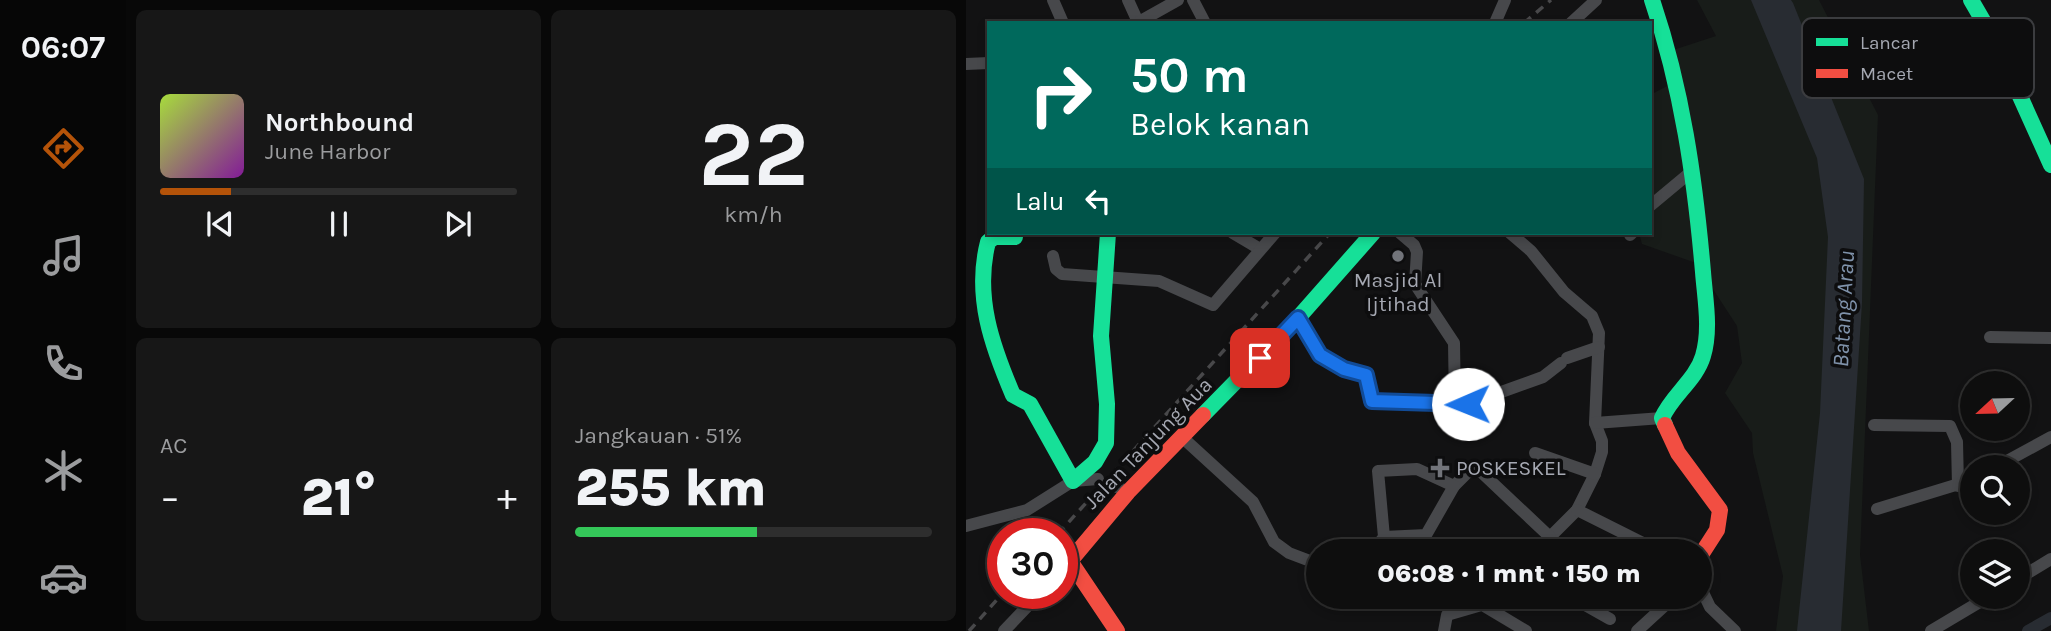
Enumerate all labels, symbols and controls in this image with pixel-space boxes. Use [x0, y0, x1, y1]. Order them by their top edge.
legend [1802, 18, 2034, 98]
text: 06:07 [21, 29, 105, 66]
text: Lancar [1860, 32, 1918, 54]
text: 50 m [1130, 47, 1248, 104]
icon: right [1015, 49, 1106, 140]
text: Macet [1860, 63, 1913, 85]
text: 22 [698, 102, 809, 208]
text: Belok kanan [1130, 106, 1310, 143]
text: Northbound [265, 107, 414, 138]
icon: directions [39, 124, 88, 173]
text: June Harbor [265, 138, 390, 165]
icon: left [1079, 182, 1117, 220]
text: Lalu [1015, 186, 1065, 217]
text: km/h [724, 201, 783, 228]
icon: previous [201, 205, 239, 243]
icon: pause [320, 205, 358, 243]
icon: next [439, 205, 477, 243]
icon: music [39, 231, 88, 280]
marker: Masjid Al Ijtihad [1390, 248, 1406, 264]
water label: Batang Arau [1827, 250, 1860, 368]
place label: Masjid Al Ijtihad [1354, 268, 1442, 316]
pin [1230, 328, 1290, 388]
icon: phone [39, 339, 88, 388]
icon: arrive [1241, 339, 1279, 377]
position arrow [1431, 367, 1505, 441]
north arrow [1960, 371, 2030, 441]
map controls [1960, 371, 2030, 609]
street label: Jalan Tanjung Aua [1079, 372, 1217, 514]
text: Jangkauan · 51% [575, 422, 742, 449]
text: AC [160, 432, 187, 459]
icon: climate [39, 446, 88, 495]
button: search [1960, 455, 2030, 525]
place label: POSKESKEL [1456, 456, 1566, 480]
text: 255 km [575, 457, 767, 518]
marker: POSKESKEL [1430, 458, 1450, 478]
text: 21° [301, 467, 376, 528]
text: − [160, 475, 180, 520]
text: + [497, 475, 517, 520]
speed limit sign: 30 [987, 518, 1078, 609]
button: layers [1960, 539, 2030, 609]
icon: car [39, 553, 88, 602]
text: 06:08 · 1 mnt · 150 m [1377, 558, 1641, 589]

